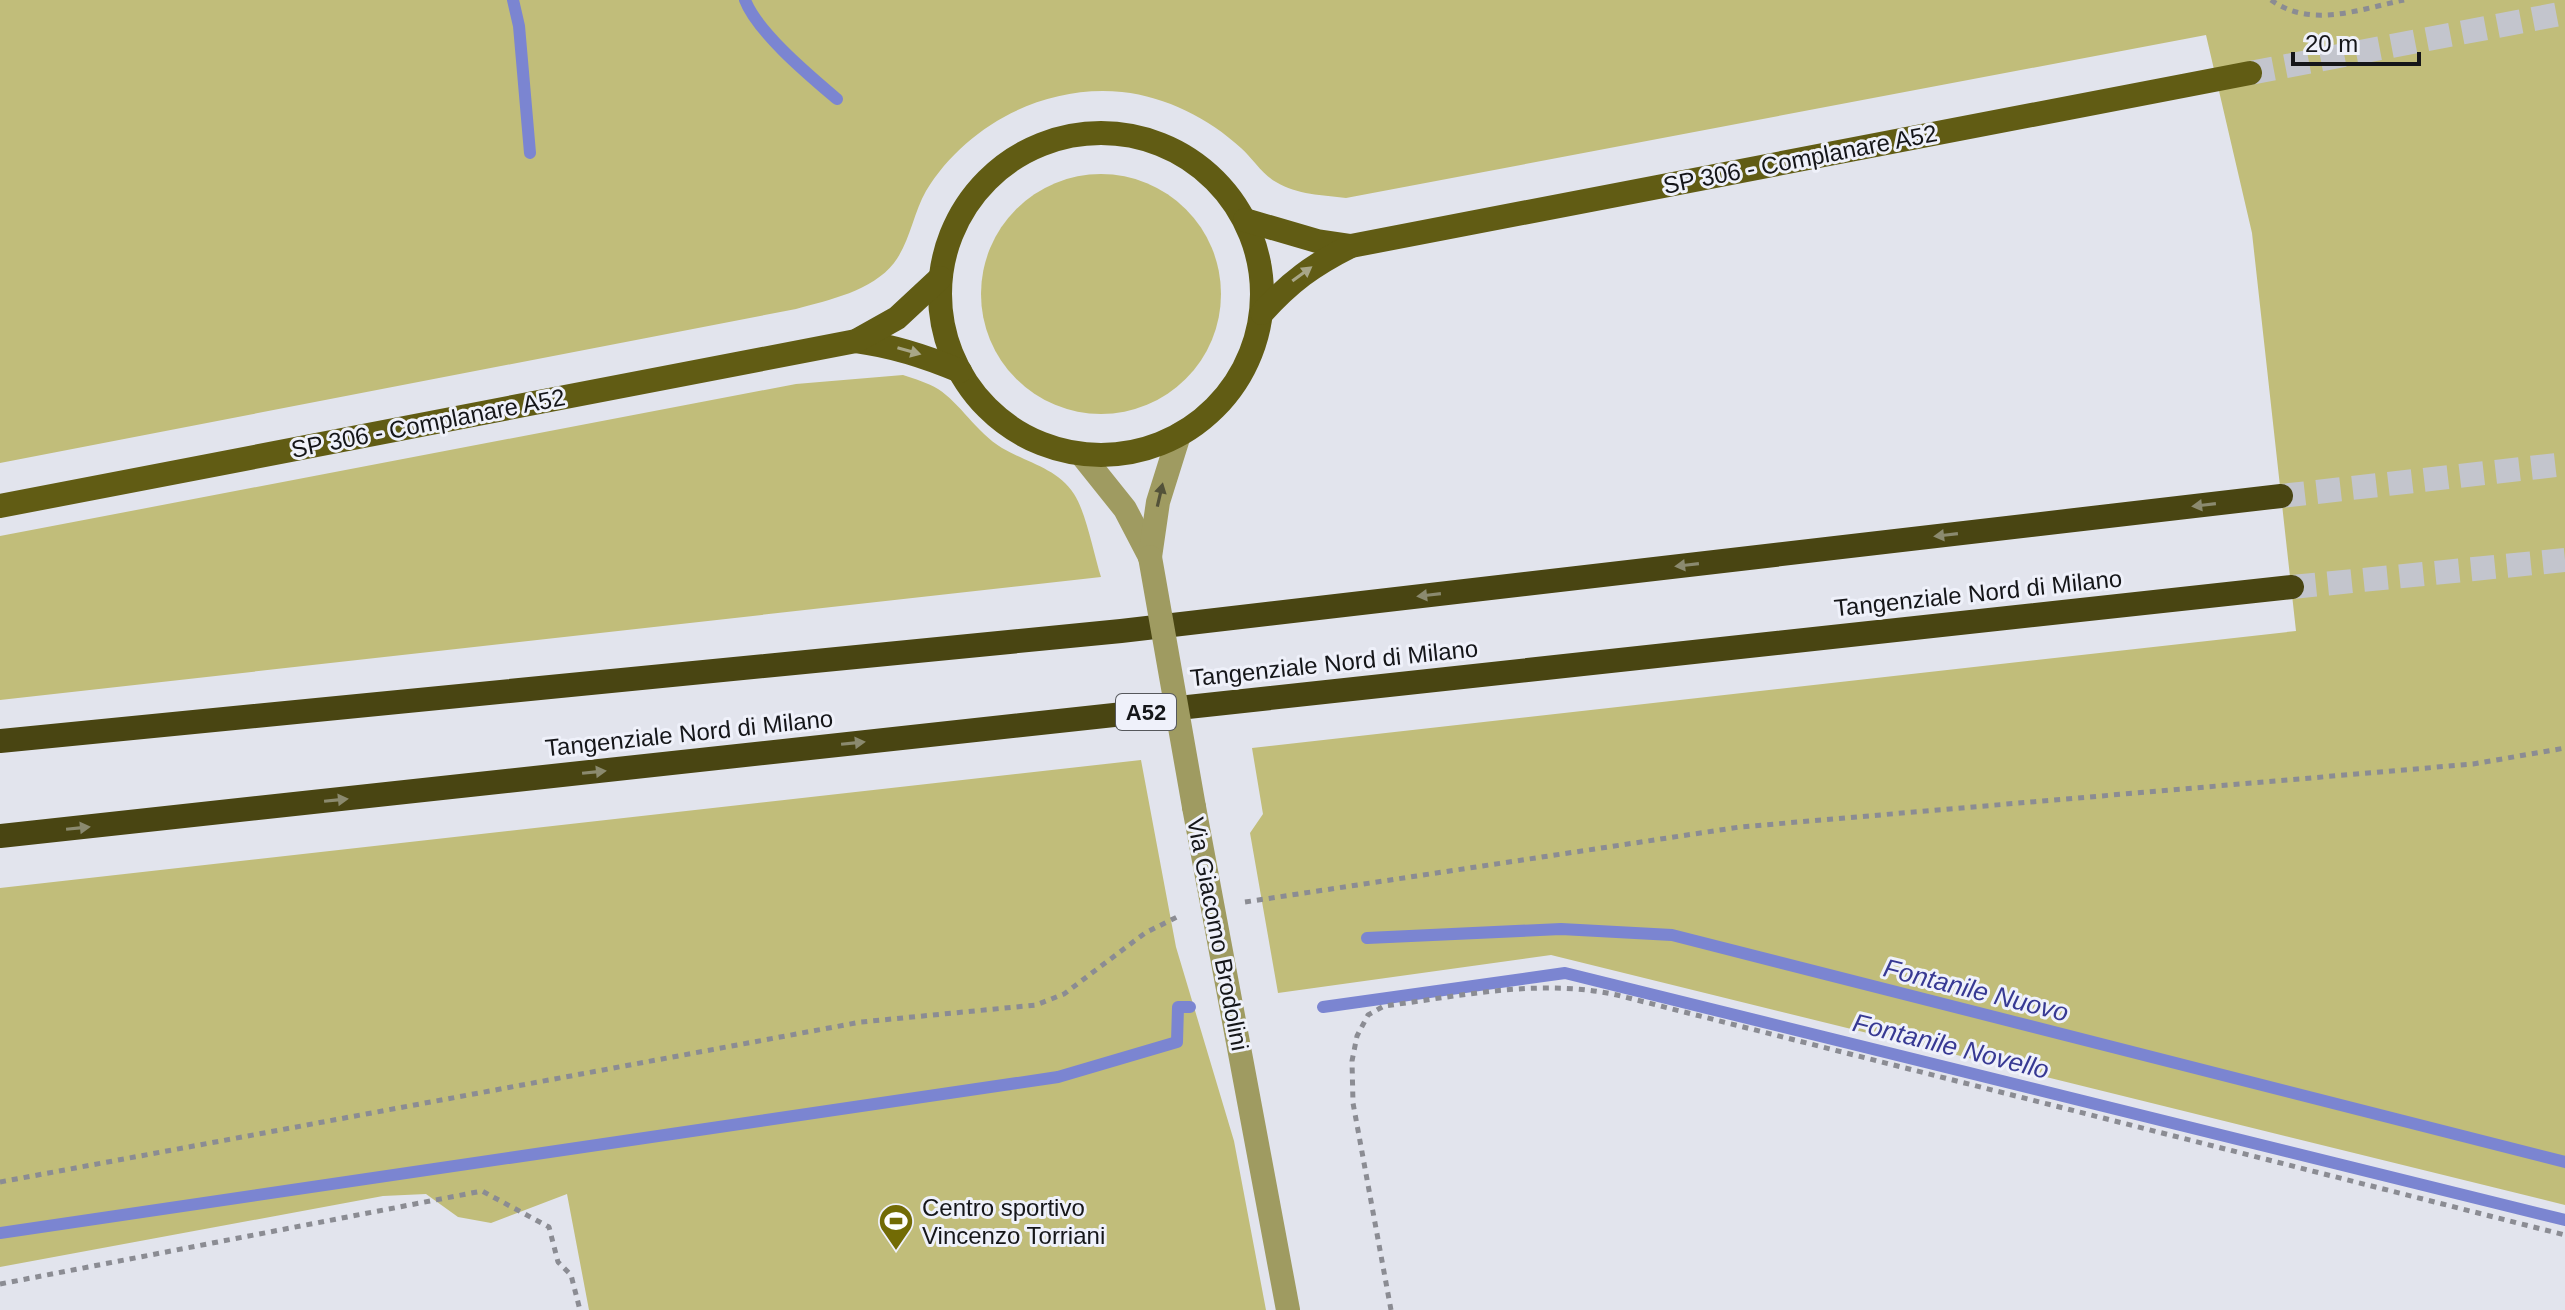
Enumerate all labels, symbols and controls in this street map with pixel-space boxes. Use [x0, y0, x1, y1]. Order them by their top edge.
scale bar [2293, 16, 2419, 66]
text: 20 m [2305, 30, 2358, 57]
street label: SP 306 - Complanare A52 [1661, 119, 1939, 199]
one-way arrow [1291, 266, 1313, 282]
one-way arrow [898, 345, 922, 358]
street label: SP 306 - Complanare A52 [289, 383, 567, 463]
one-way arrow [1155, 483, 1167, 508]
one-way arrow [2191, 499, 2216, 512]
one-way arrow [1933, 528, 1958, 541]
one-way arrow [1674, 558, 1699, 571]
street label: Tangenziale Nord di Milano [1833, 564, 2123, 622]
one-way arrow [1416, 588, 1441, 601]
street label: Tangenziale Nord di Milano [1189, 634, 1479, 692]
road number: A52 [1116, 694, 1176, 730]
street label: Tangenziale Nord di Milano [544, 704, 834, 762]
one-way arrow [841, 737, 866, 750]
one-way arrow [582, 765, 607, 778]
one-way arrow [324, 793, 349, 806]
street label: Via Giacomo Brodolini [1182, 815, 1254, 1053]
one-way arrow [65, 821, 90, 834]
water label: Fontanile Nuovo [1881, 953, 2071, 1027]
water label: Fontanile Novello [1850, 1007, 2052, 1085]
place label: Centro sportivo Vincenzo Torriani [922, 1194, 1105, 1249]
sports icon: Centro sportivo Vincenzo Torriani [877, 1202, 915, 1252]

